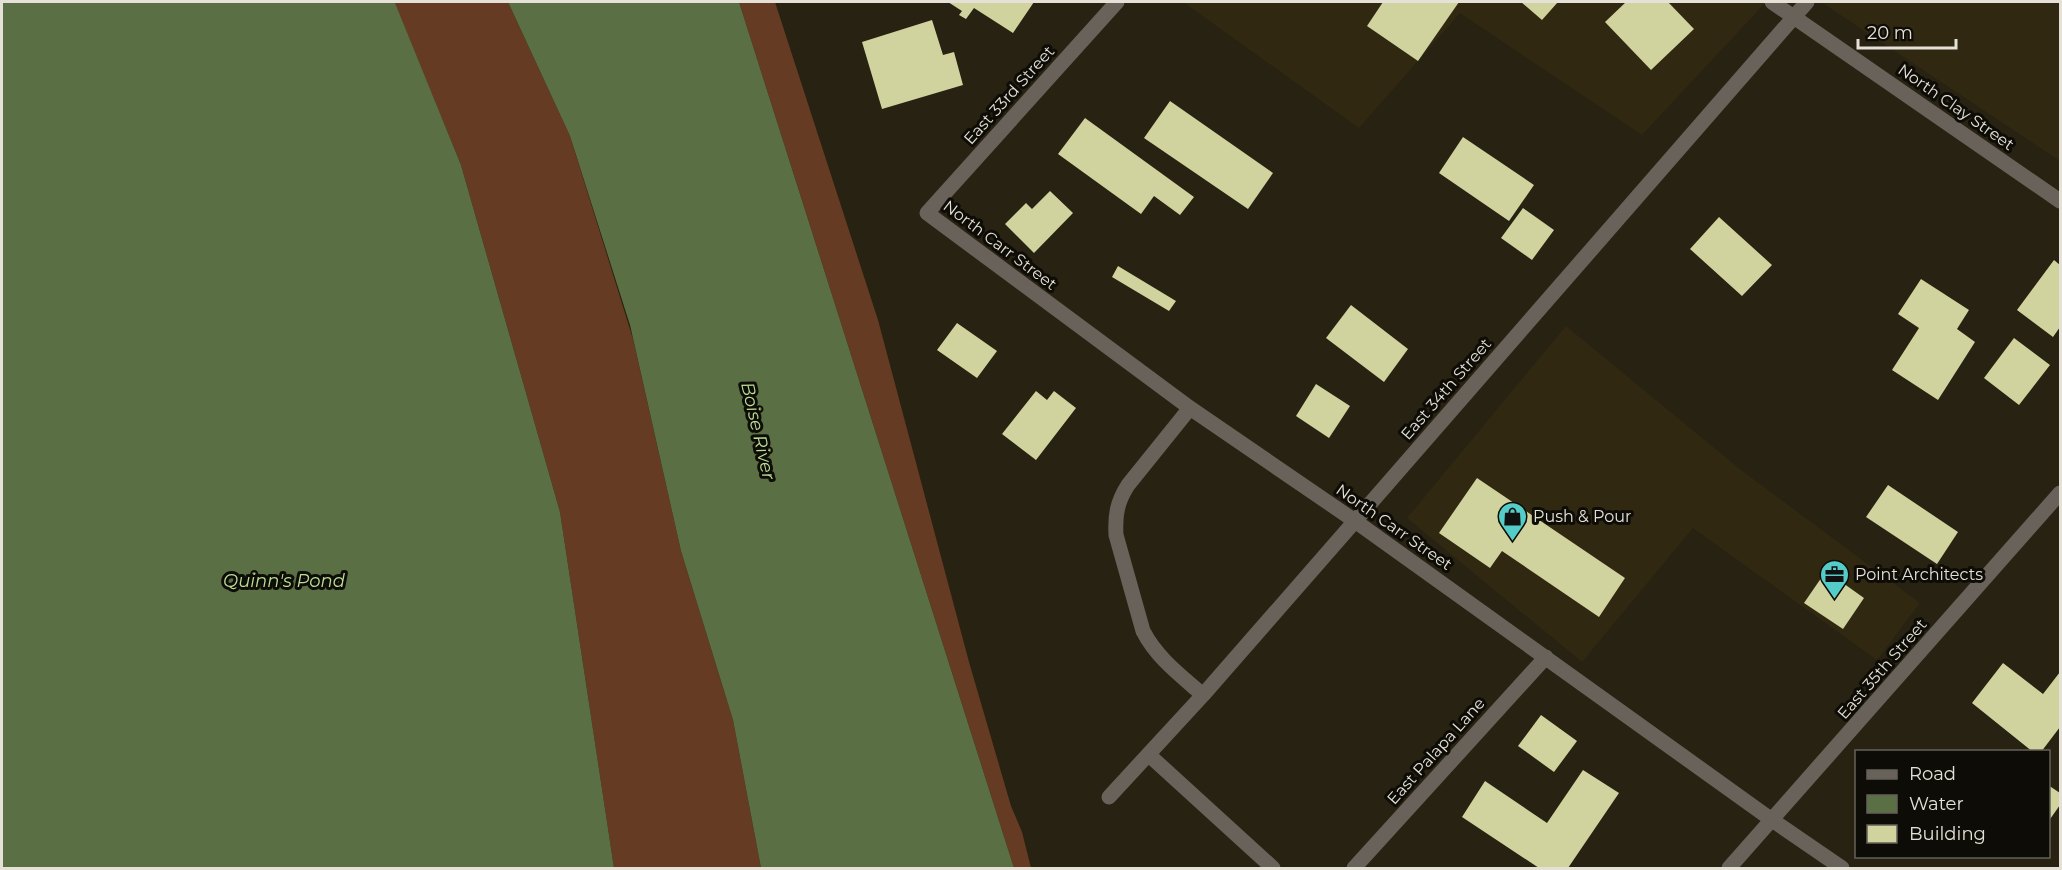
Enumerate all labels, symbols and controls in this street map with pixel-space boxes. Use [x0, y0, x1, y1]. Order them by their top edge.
scale bar [1858, 12, 1956, 50]
text: 20 m [1867, 22, 1913, 44]
street label: East 33rd Street [960, 41, 1059, 148]
street label: North Clay Street [1894, 60, 2018, 154]
street label: North Carr Street [940, 196, 1061, 294]
street label: East 34th Street [1397, 334, 1495, 444]
water label: Boise River [736, 380, 780, 483]
street label: North Carr Street [1332, 480, 1456, 574]
shop icon: Push & Pour [1496, 500, 1528, 542]
place label: Push & Pour [1533, 507, 1631, 526]
office icon: Point Architects [1818, 558, 1850, 600]
place label: Point Architects [1855, 565, 1983, 584]
water label: Quinn's Pond [223, 570, 346, 592]
street label: East 35th Street [1833, 615, 1931, 723]
street label: East Palapa Lane [1383, 694, 1489, 808]
legend [1855, 750, 2050, 858]
text: Road [1909, 763, 1956, 785]
text: Water [1909, 793, 1964, 815]
text: Building [1909, 823, 1986, 845]

